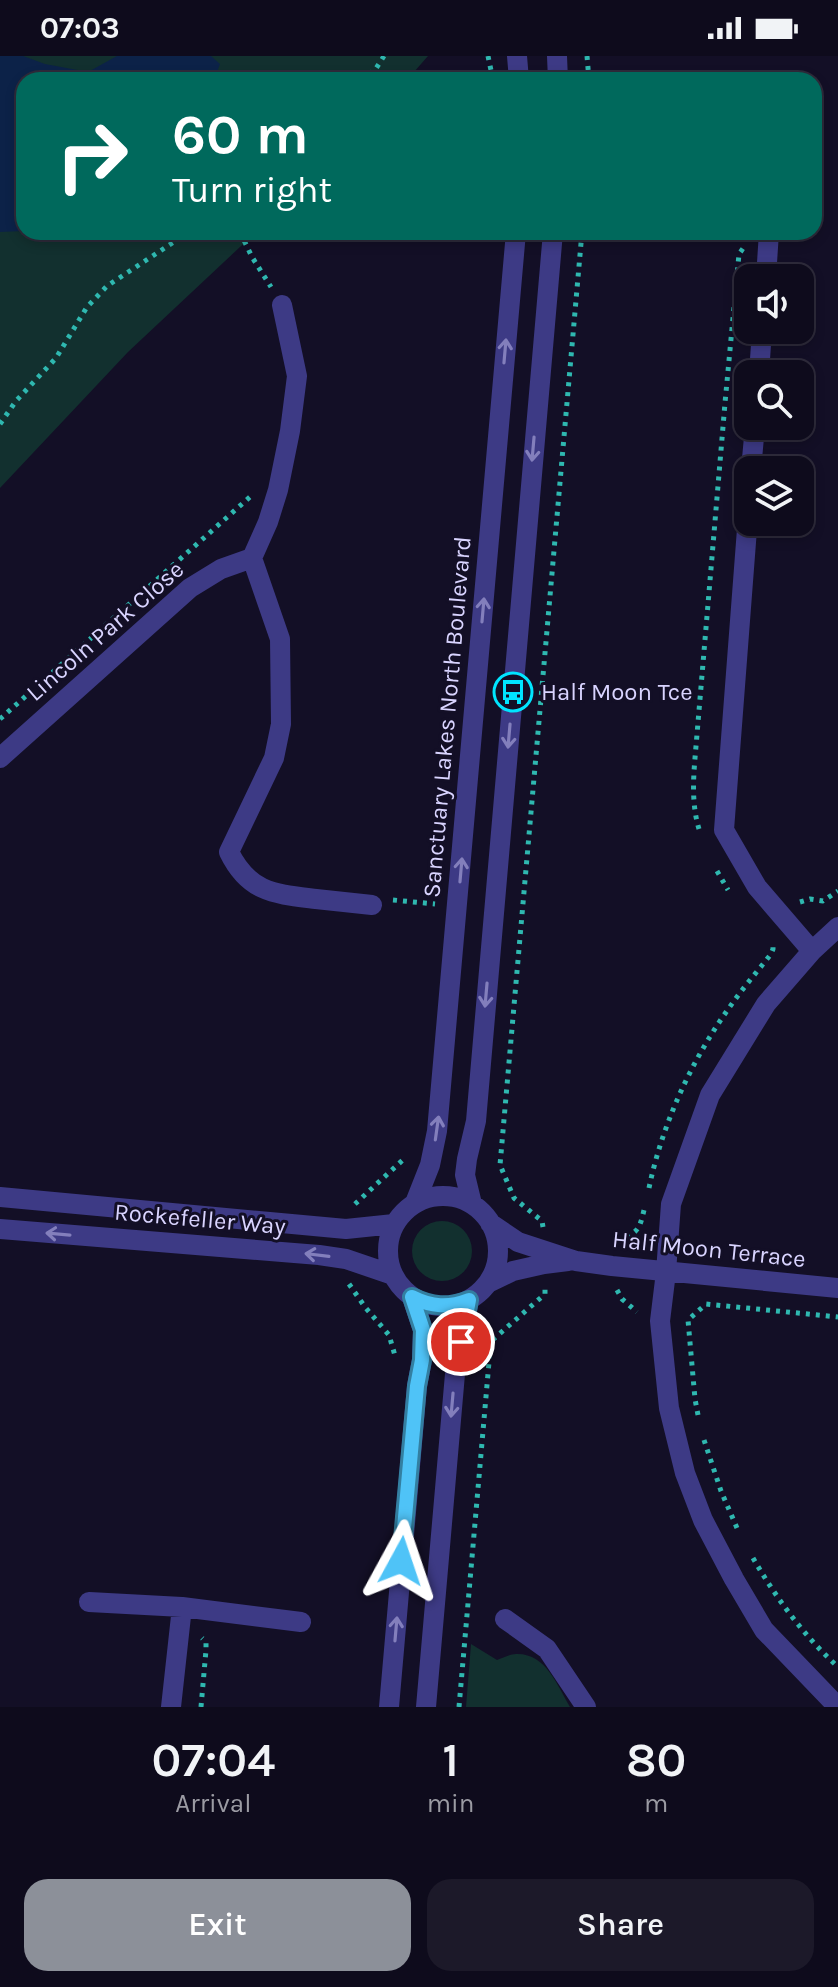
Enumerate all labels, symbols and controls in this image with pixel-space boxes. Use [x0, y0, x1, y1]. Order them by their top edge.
text: 07:03 [40, 10, 120, 46]
text: 60 m [172, 102, 309, 167]
icon: right [40, 104, 144, 208]
text: Turn right [172, 169, 332, 211]
map controls [734, 264, 814, 536]
button: sound [734, 264, 814, 344]
one-way arrow [498, 339, 513, 365]
button: search [734, 360, 814, 440]
one-way arrow [526, 435, 541, 462]
button: layers [734, 456, 814, 536]
street label: Sanctuary Lakes North Boulevard [417, 535, 477, 899]
street label: Lincoln Park Close [21, 555, 189, 707]
one-way arrow [475, 598, 490, 624]
bus stop icon: Half Moon Tce [492, 671, 534, 713]
place label: Half Moon Tce [541, 678, 693, 706]
one-way arrow [501, 722, 516, 749]
one-way arrow [453, 857, 468, 883]
one-way arrow [479, 981, 494, 1008]
one-way arrow [430, 1116, 445, 1142]
street label: Rockefeller Way [113, 1198, 287, 1240]
street label: Half Moon Terrace [611, 1225, 807, 1273]
one-way arrow [45, 1226, 72, 1241]
one-way arrow [305, 1247, 331, 1262]
pin [427, 1308, 495, 1376]
icon: arrive [439, 1320, 483, 1364]
one-way arrow [445, 1391, 460, 1417]
position arrow [359, 1519, 443, 1603]
one-way arrow [388, 1616, 403, 1643]
text: 07:04 [152, 1732, 275, 1788]
text: 1 [442, 1732, 459, 1788]
text: 80 [626, 1732, 686, 1788]
text: Arrival [175, 1788, 251, 1819]
text: min [427, 1788, 475, 1819]
text: m [644, 1788, 668, 1819]
button: Exit [24, 1879, 411, 1971]
button: Share [427, 1879, 814, 1971]

